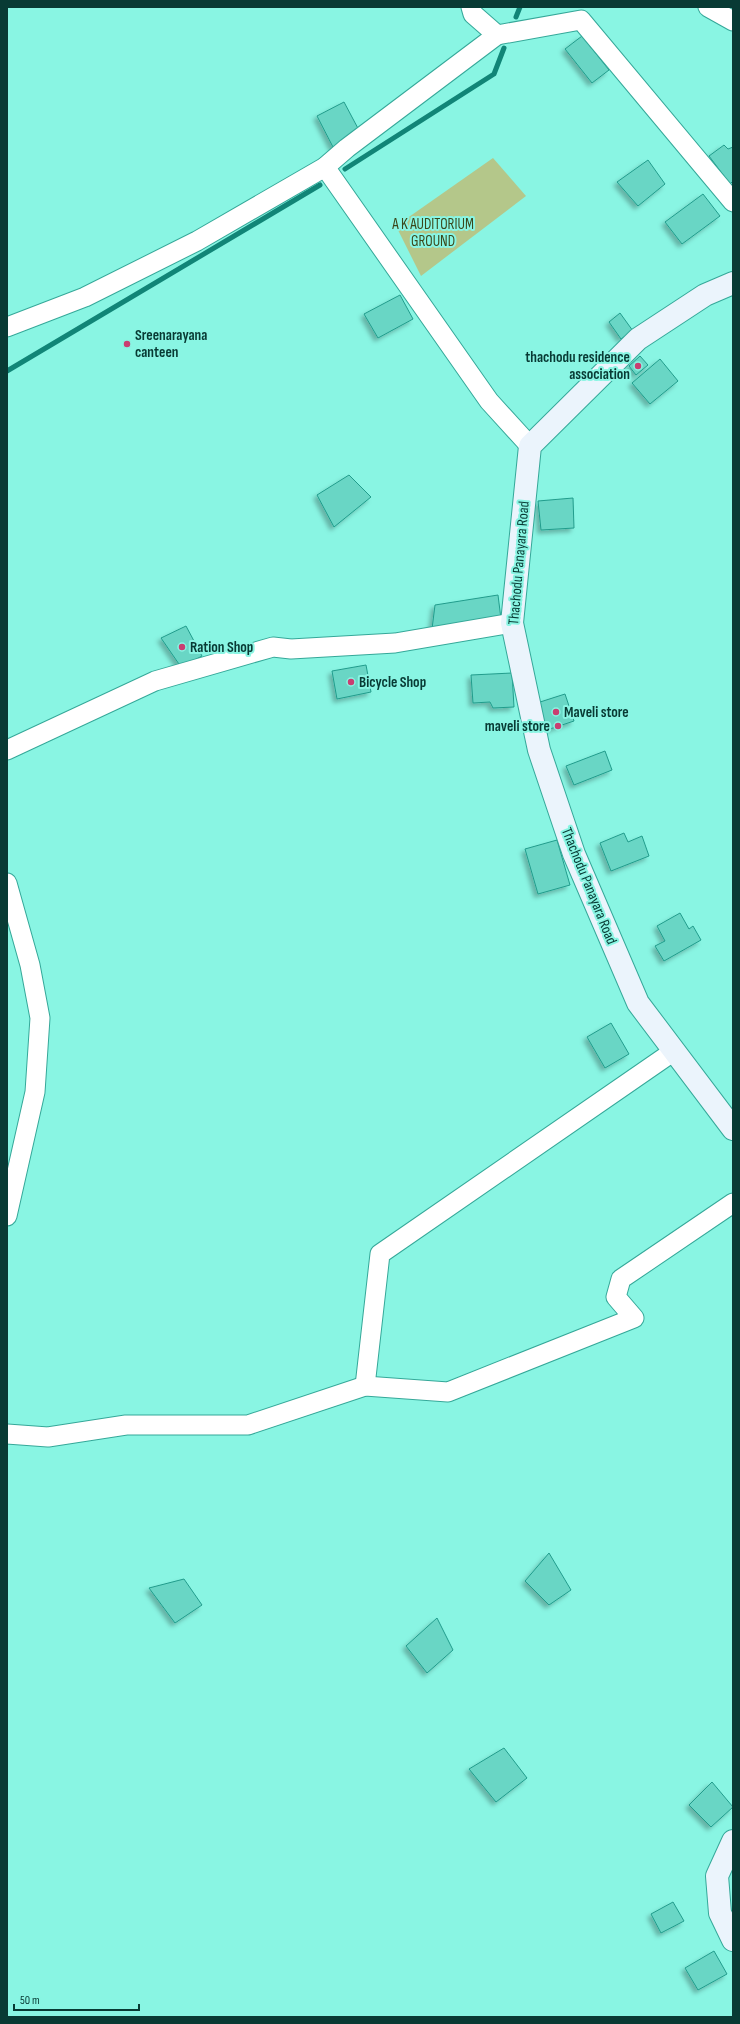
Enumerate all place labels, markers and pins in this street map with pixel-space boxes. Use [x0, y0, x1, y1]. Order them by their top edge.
place label: Sreenarayana canteen [135, 326, 207, 362]
marker: Sreenarayana canteen [122, 339, 132, 349]
place label: thachodu residence association [525, 348, 630, 384]
marker: thachodu residence association [633, 361, 643, 371]
place label: Ration Shop [190, 638, 253, 657]
marker: Ration Shop [177, 642, 187, 652]
place label: Bicycle Shop [359, 673, 426, 692]
marker: Bicycle Shop [346, 677, 356, 687]
place label: Maveli store [564, 703, 629, 722]
marker: Maveli store [551, 707, 561, 717]
place label: maveli store [485, 717, 550, 736]
marker: maveli store [553, 721, 563, 731]

